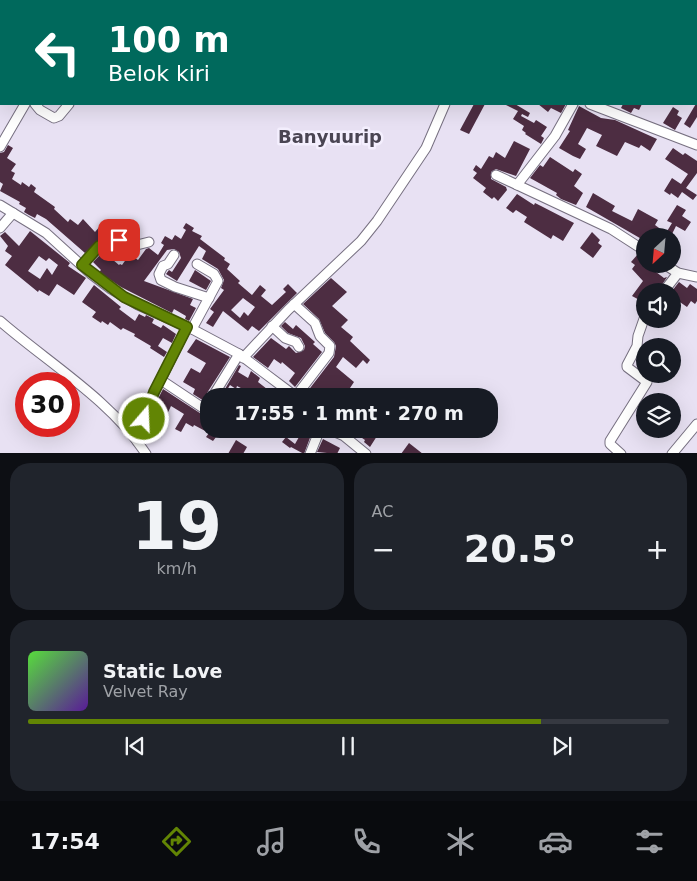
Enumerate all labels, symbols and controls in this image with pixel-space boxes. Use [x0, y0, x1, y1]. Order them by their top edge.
icon: left [25, 20, 90, 85]
text: 100 m [108, 20, 230, 60]
text: Belok kiri [108, 61, 210, 86]
district label: Banyuurip [278, 126, 382, 147]
pin [98, 219, 140, 261]
icon: arrive [105, 226, 133, 254]
north arrow [636, 228, 681, 272]
map controls [636, 228, 681, 438]
button: sound [636, 283, 681, 328]
button: search [636, 338, 681, 383]
speed limit sign: 30 [15, 372, 80, 437]
position arrow [117, 392, 169, 444]
button: layers [636, 393, 681, 438]
text: 17:55 · 1 mnt · 270 m [234, 402, 464, 424]
text: 19 [132, 489, 222, 564]
text: AC [372, 502, 393, 521]
text: 20.5° [464, 527, 577, 571]
text: − [372, 533, 395, 566]
text: + [646, 533, 669, 566]
text: km/h [157, 559, 197, 578]
text: Static Love [103, 660, 223, 682]
text: Velvet Ray [103, 682, 188, 701]
icon: previous [121, 732, 149, 760]
icon: pause [334, 732, 362, 760]
icon: next [548, 732, 576, 760]
icon: directions [159, 824, 194, 859]
icon: music [254, 824, 289, 859]
icon: phone [349, 824, 384, 859]
icon: climate [443, 824, 478, 859]
icon: car [538, 824, 573, 859]
icon: filters [632, 824, 667, 859]
text: 17:54 [30, 829, 100, 854]

